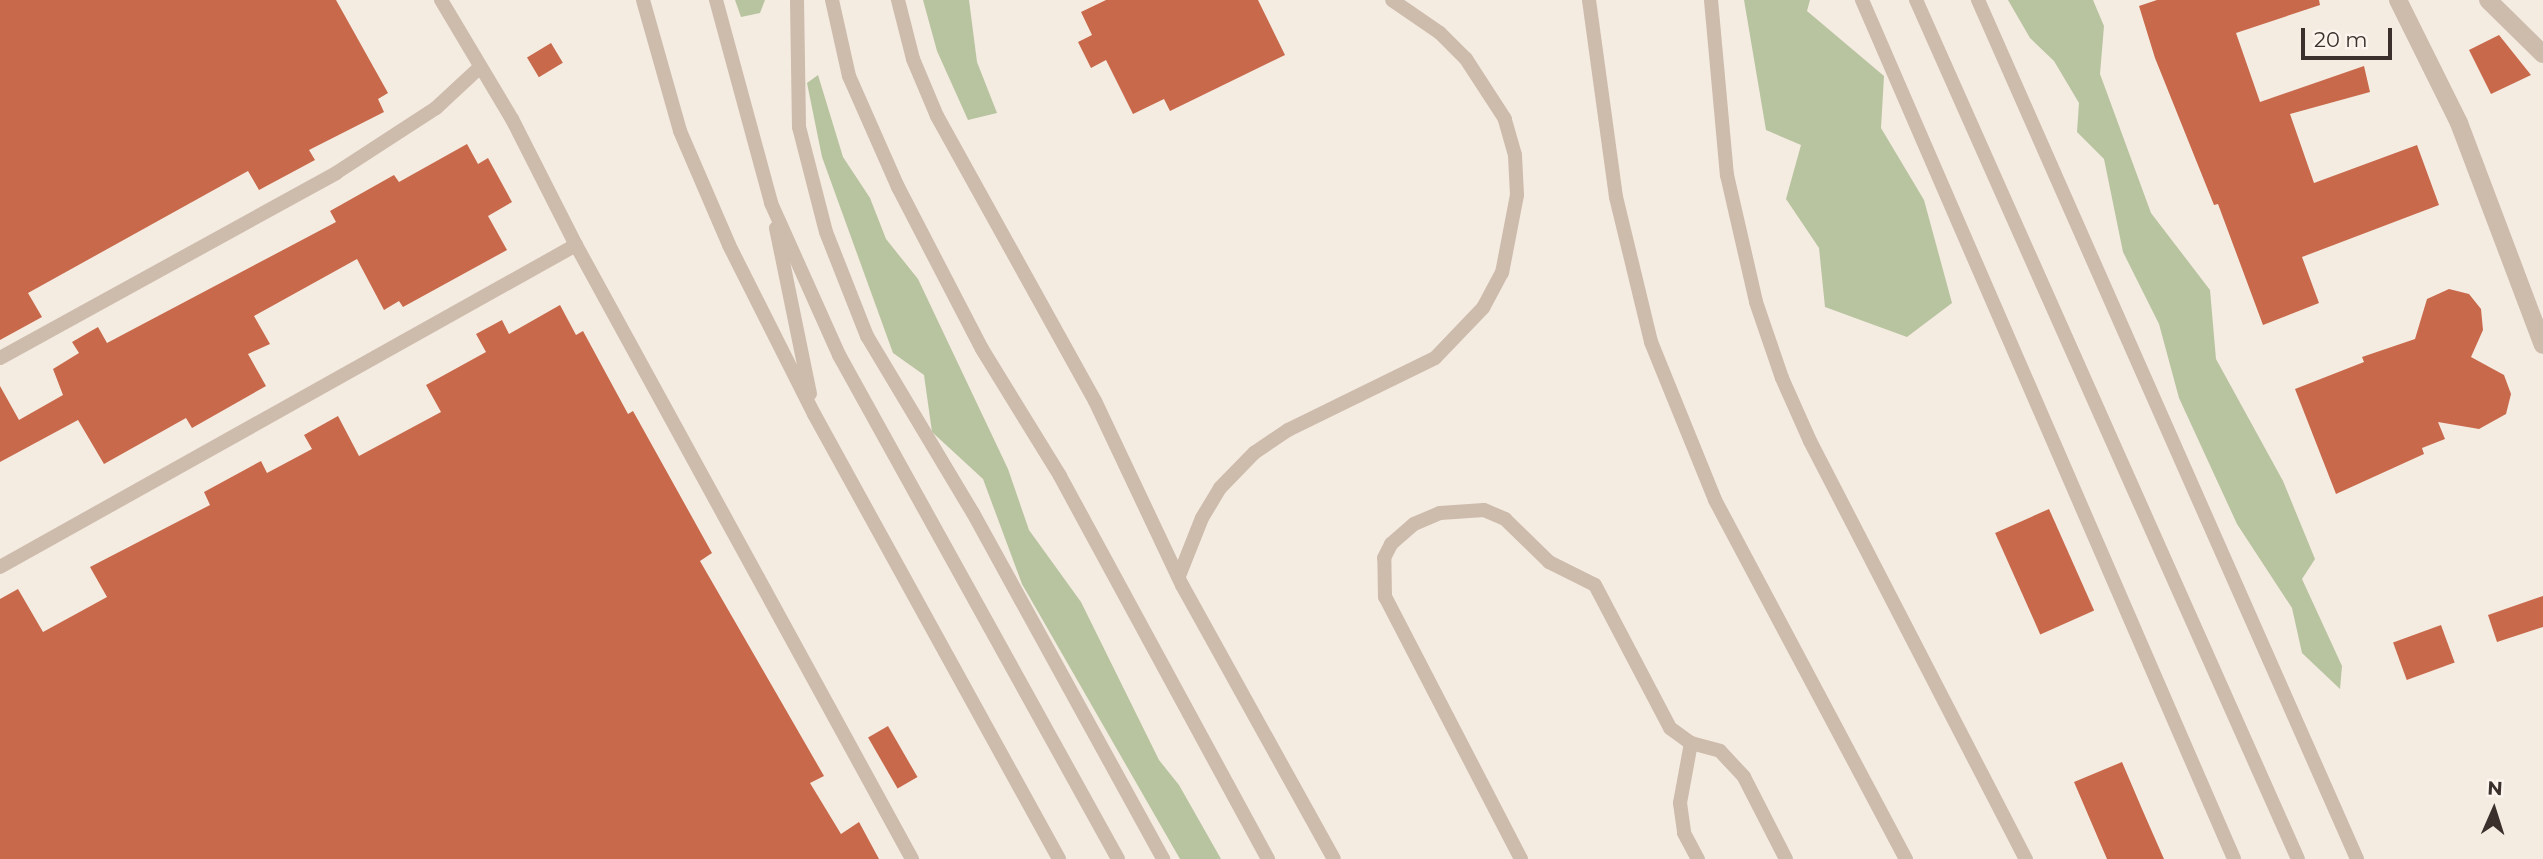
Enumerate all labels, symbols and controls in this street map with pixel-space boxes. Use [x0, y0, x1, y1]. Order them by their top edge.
scale bar [2305, 14, 2396, 58]
text: 20 m [2314, 27, 2368, 52]
north arrow [2459, 775, 2529, 845]
text: N [2487, 777, 2503, 800]

